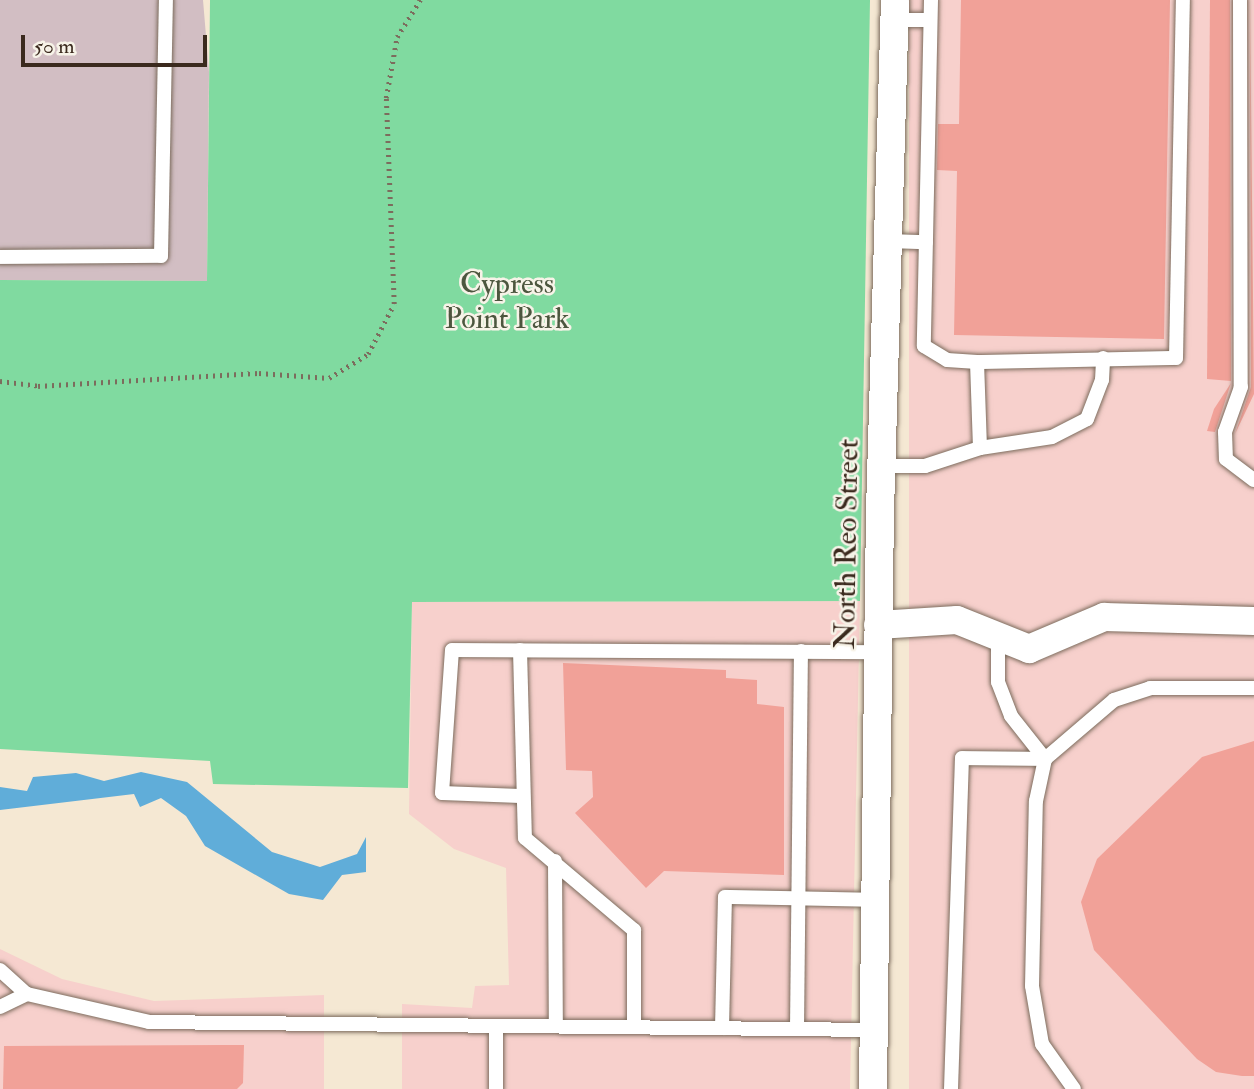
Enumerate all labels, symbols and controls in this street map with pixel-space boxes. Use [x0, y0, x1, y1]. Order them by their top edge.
scale bar [24, 21, 210, 65]
text: 50 m [34, 33, 75, 60]
park label: Cypress Point Park [445, 266, 569, 336]
street label: North Reo Street [827, 438, 867, 650]

